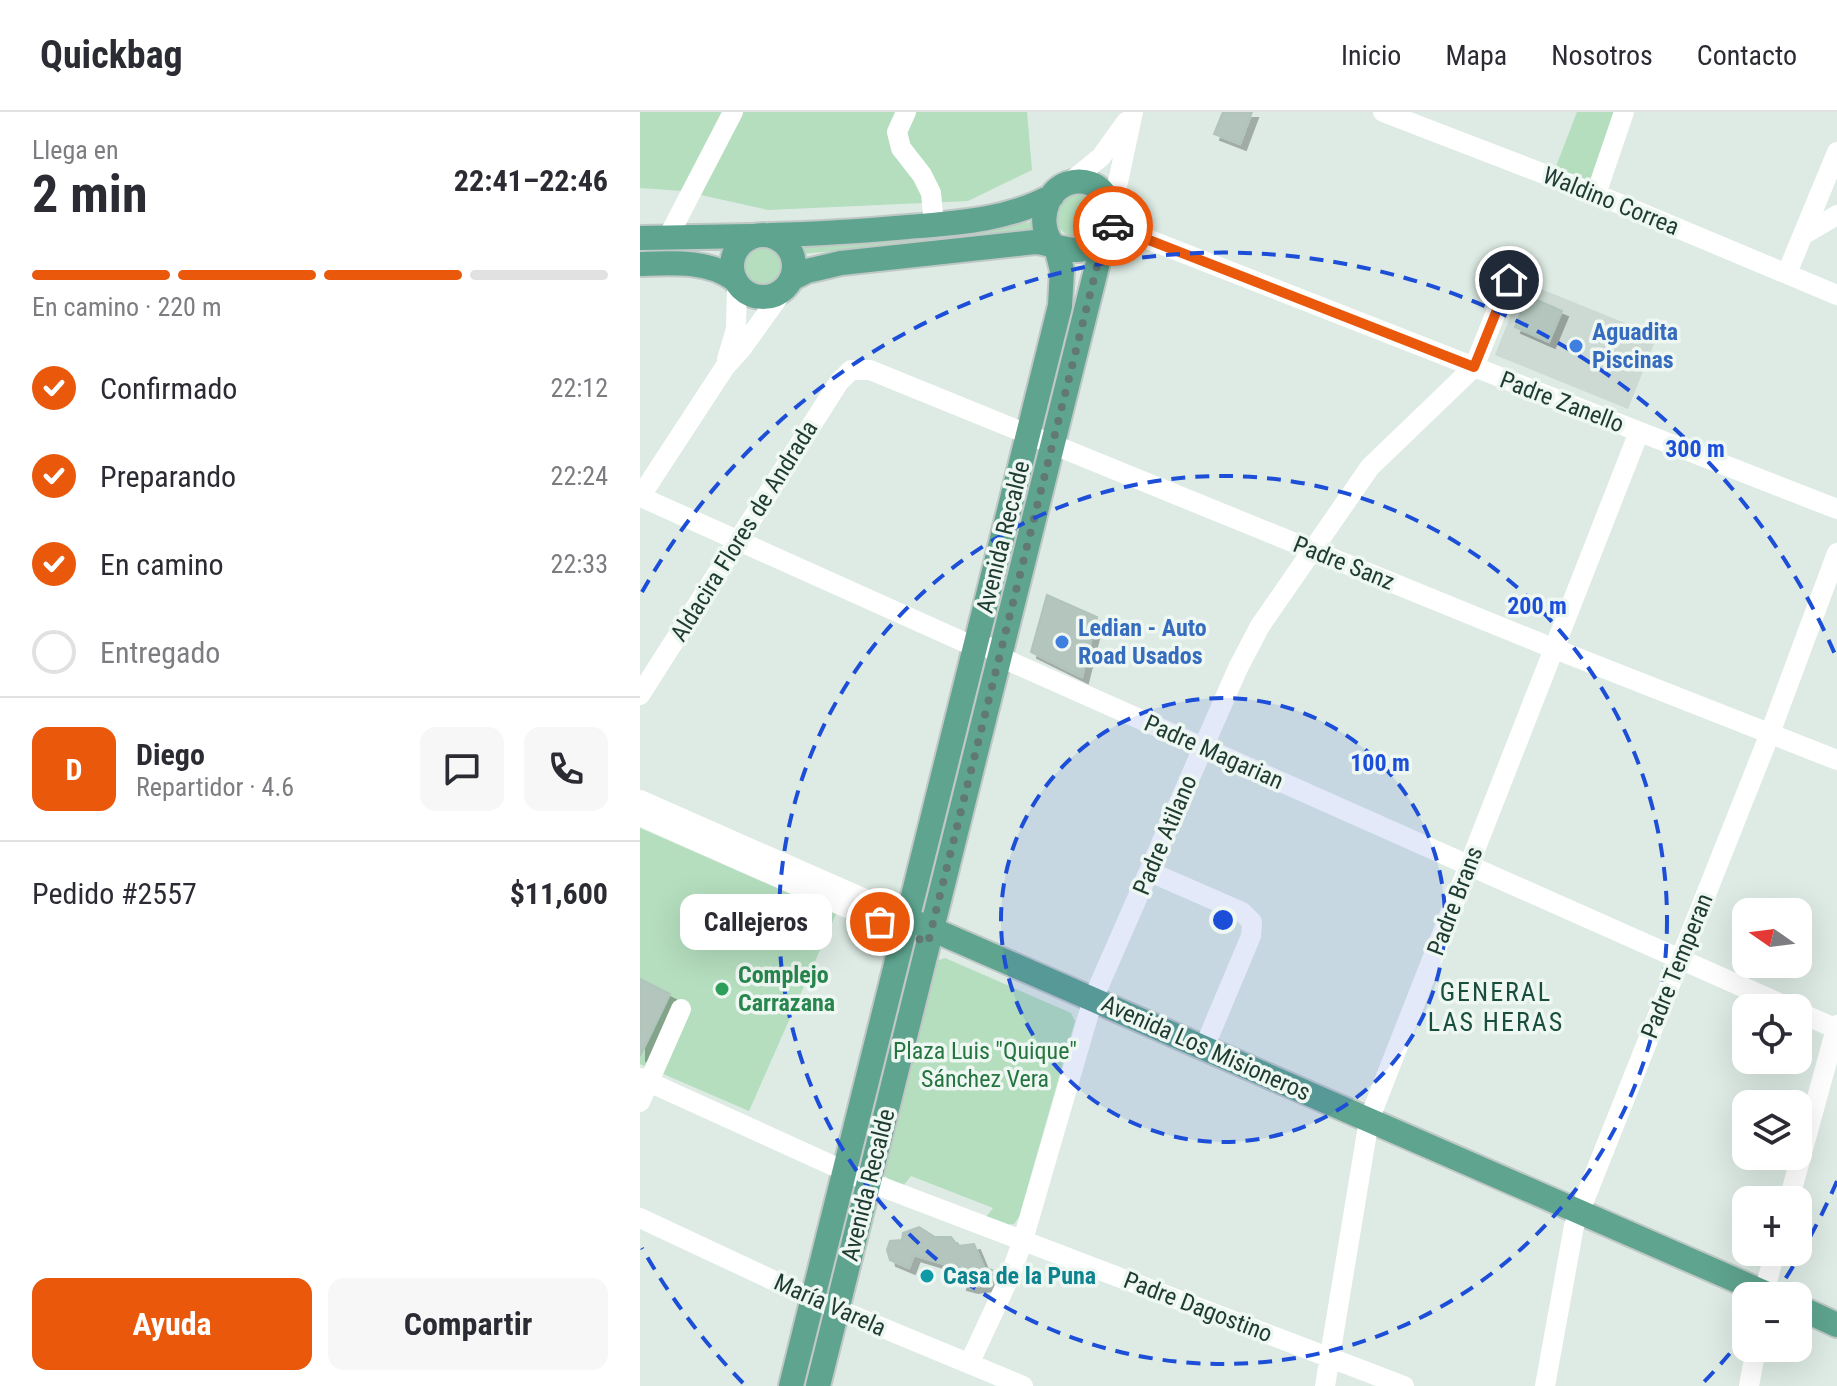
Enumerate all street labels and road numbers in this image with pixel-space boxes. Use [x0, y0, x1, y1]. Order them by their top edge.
street label: Waldino Correa [1539, 161, 1683, 241]
street label: Padre Zanello [1496, 366, 1628, 438]
street label: Aldacira Flores de Andrada [665, 416, 823, 646]
street label: Avenida Recalde [971, 458, 1035, 616]
street label: Padre Sanz [1289, 530, 1399, 596]
street label: Padre Magarian [1140, 709, 1288, 795]
street label: Padre Atilano [1127, 771, 1203, 899]
street label: Padre Brans [1421, 843, 1489, 959]
street label: Padre Temperan [1635, 890, 1719, 1042]
street label: Avenida Los Misioneros [1097, 989, 1315, 1107]
street label: Avenida Recalde [836, 1106, 900, 1264]
street label: Padre Dagostino [1120, 1266, 1276, 1348]
street label: María Varela [770, 1268, 890, 1342]

